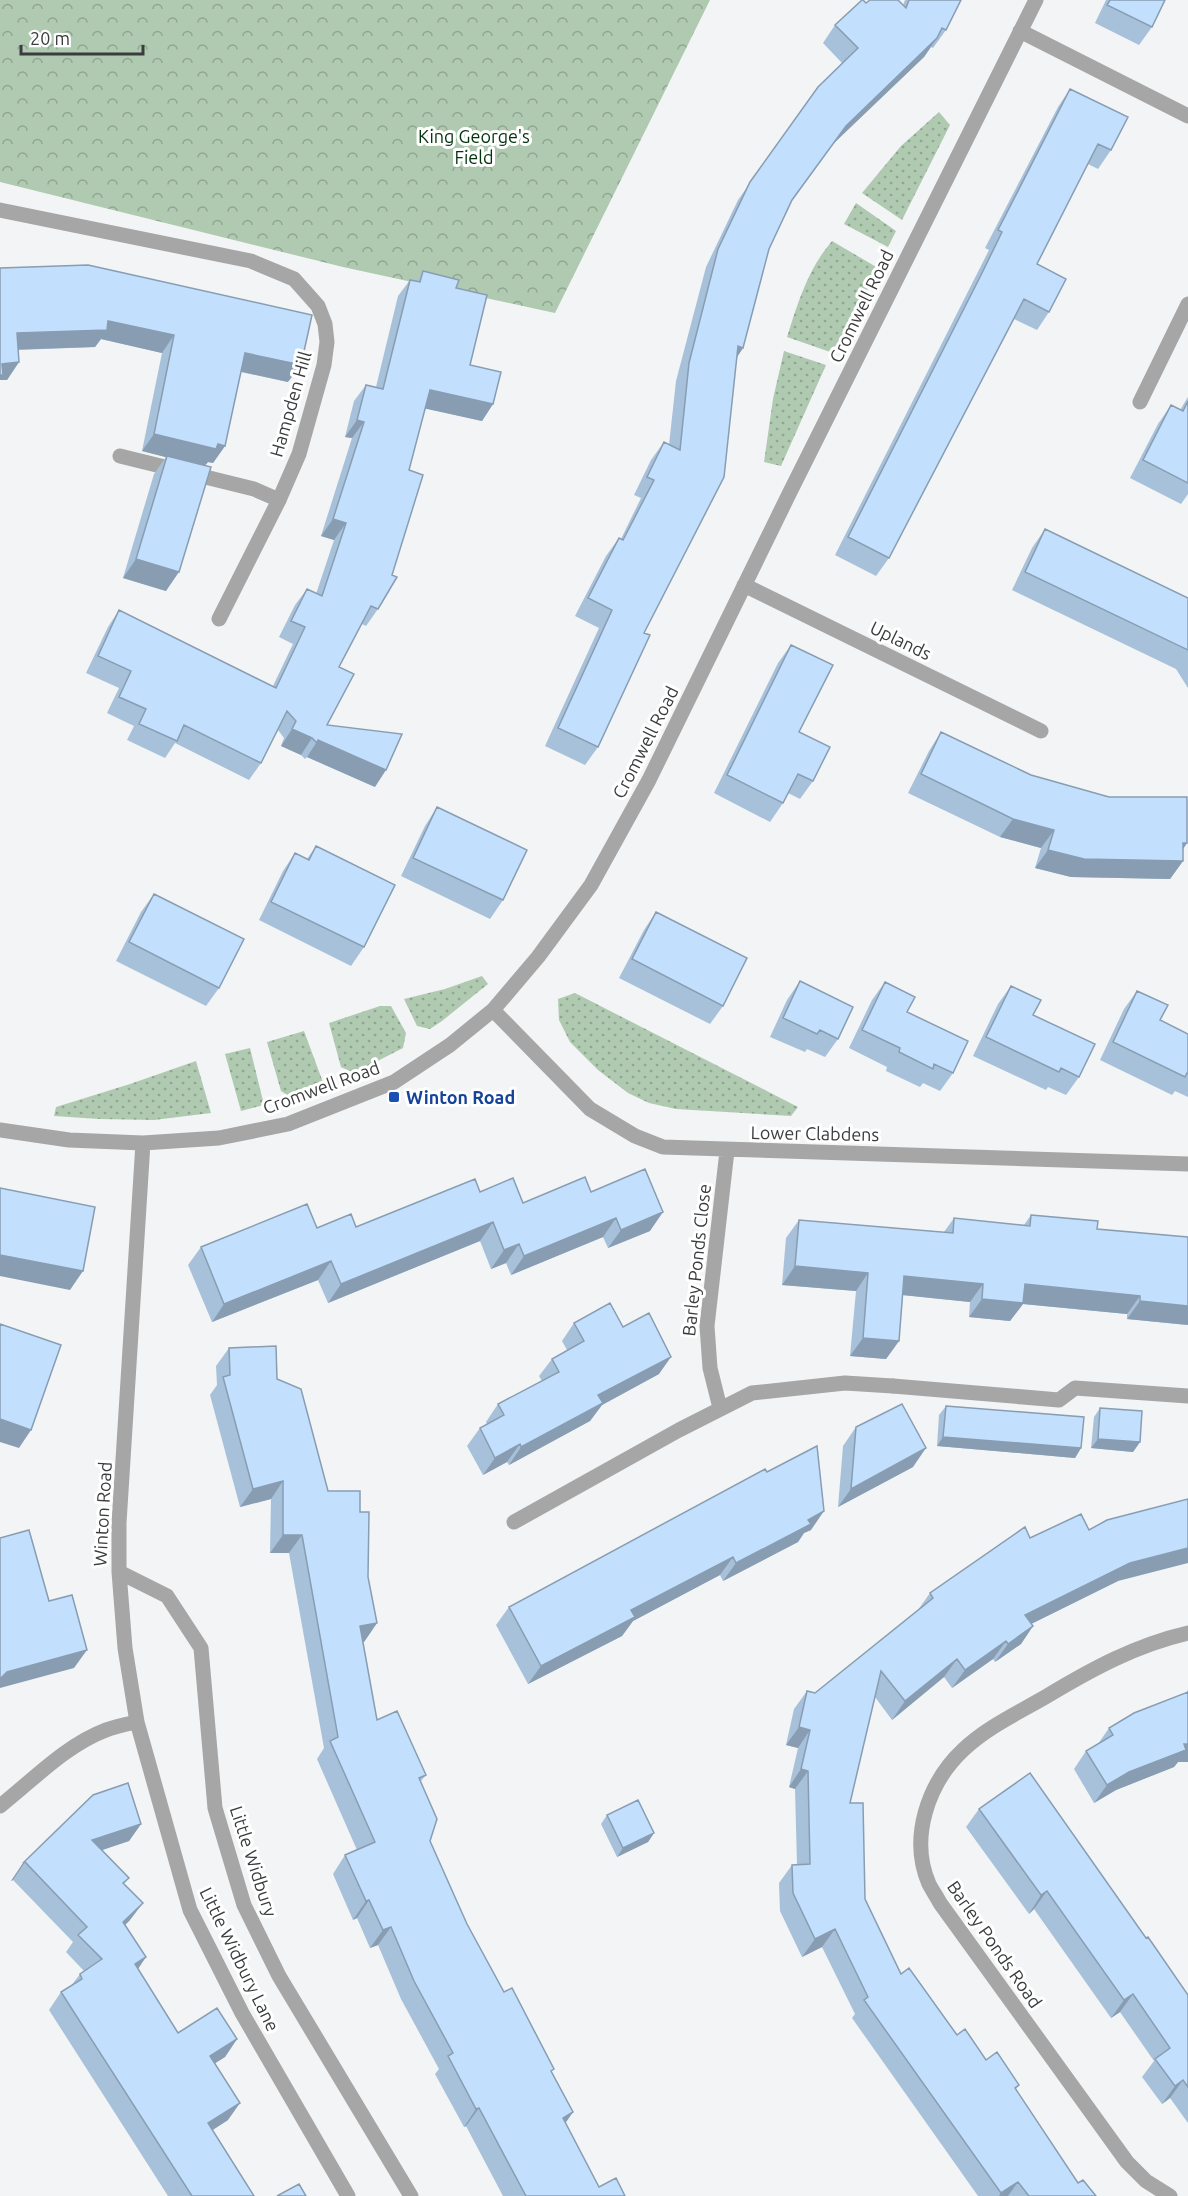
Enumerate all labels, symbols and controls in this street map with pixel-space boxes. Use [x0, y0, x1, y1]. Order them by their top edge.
scale bar [21, 18, 142, 56]
text: 20 m [30, 28, 70, 48]
park label: King George's Field [418, 126, 530, 167]
street label: Cromwell Road [825, 246, 897, 366]
street label: Hampden Hill [265, 349, 315, 459]
street label: Uplands [867, 617, 935, 663]
street label: Cromwell Road [608, 683, 682, 801]
street label: Cromwell Road [260, 1057, 382, 1117]
place label: Winton Road [406, 1087, 515, 1107]
marker: Winton Road [387, 1090, 401, 1104]
street label: Lower Clabdens [751, 1122, 880, 1144]
street label: Barley Ponds Close [678, 1183, 714, 1337]
street label: Winton Road [89, 1461, 115, 1567]
street label: Little Widbury [227, 1803, 281, 1919]
street label: Barley Ponds Road [944, 1877, 1046, 2011]
street label: Little Widbury Lane [196, 1884, 284, 2034]

